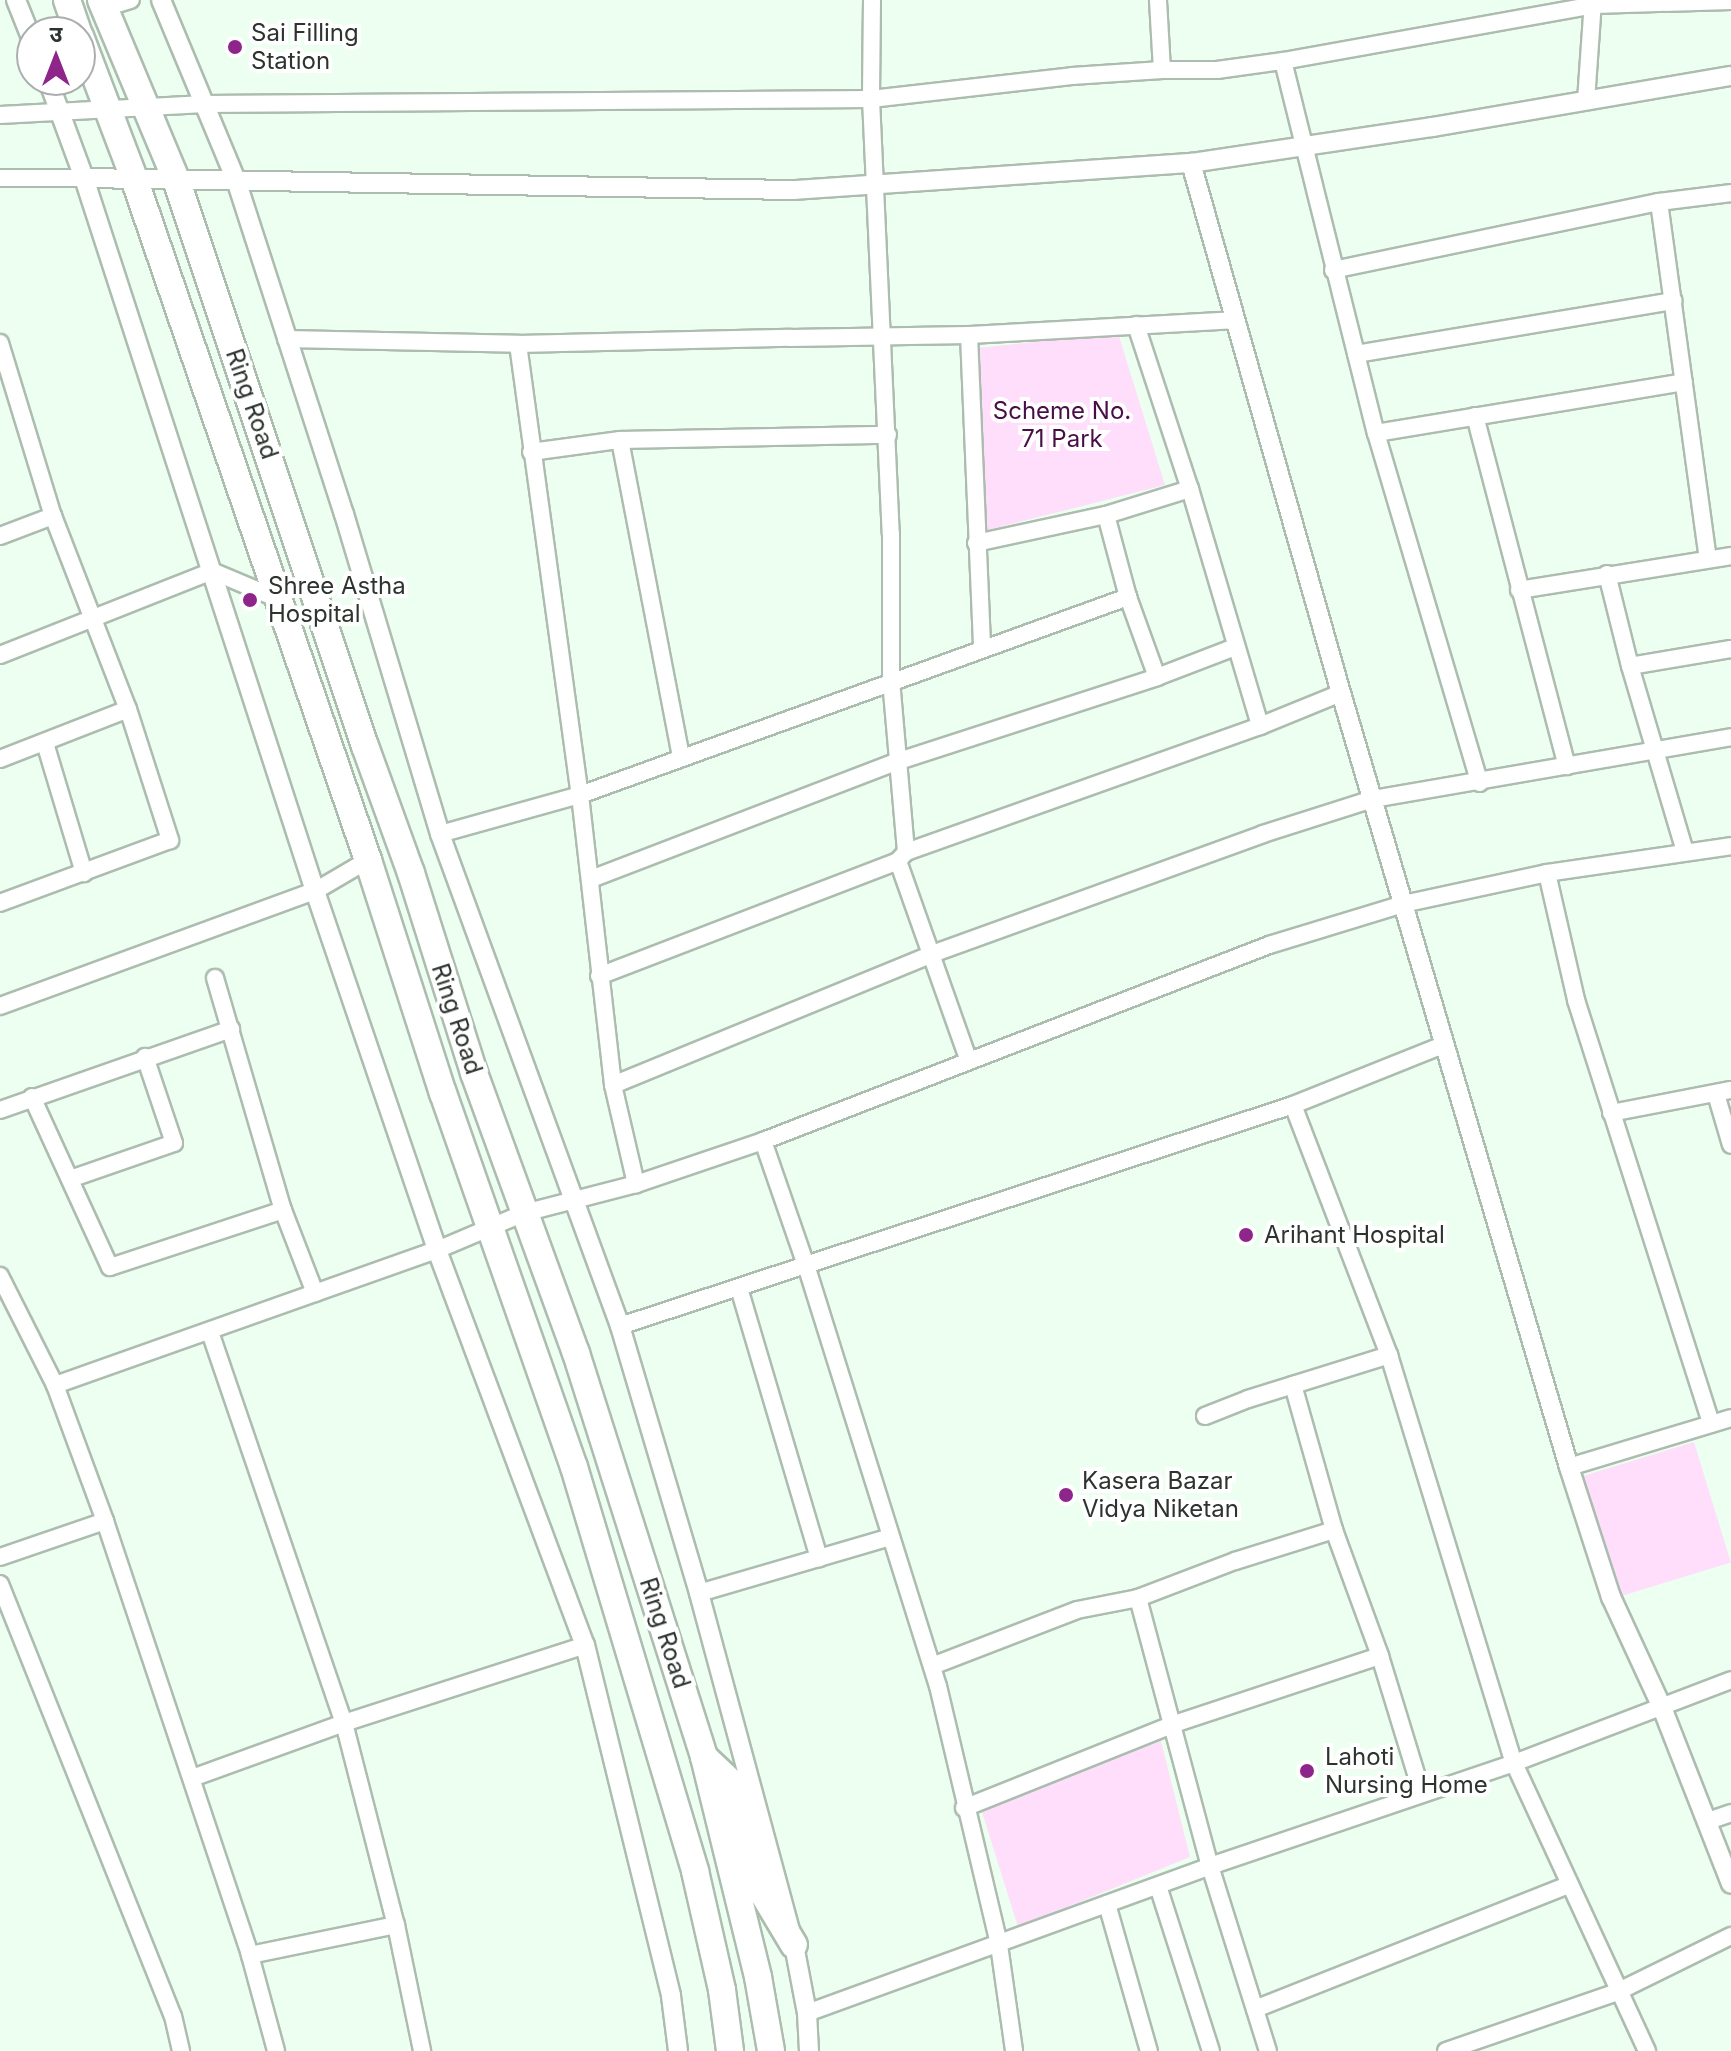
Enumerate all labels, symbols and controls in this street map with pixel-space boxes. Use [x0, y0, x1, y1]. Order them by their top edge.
north arrow [16, 16, 96, 96]
place label: Sai Filling Station [251, 19, 359, 75]
text: उ [50, 21, 62, 47]
marker: Sai Filling Station [226, 38, 244, 56]
street label: Ring Road [220, 345, 284, 463]
park label: Scheme No. 71 Park [993, 397, 1131, 453]
place label: Shree Astha Hospital [268, 572, 406, 628]
marker: Shree Astha Hospital [239, 589, 261, 611]
street label: Ring Road [426, 960, 488, 1078]
place label: Arihant Hospital [1264, 1221, 1445, 1249]
marker: Arihant Hospital [1235, 1224, 1257, 1246]
place label: Kasera Bazar Vidya Niketan [1082, 1467, 1239, 1523]
marker: Kasera Bazar Vidya Niketan [1057, 1486, 1075, 1504]
street label: Ring Road [634, 1574, 696, 1692]
place label: Lahoti Nursing Home [1325, 1743, 1488, 1799]
marker: Lahoti Nursing Home [1296, 1760, 1318, 1782]

